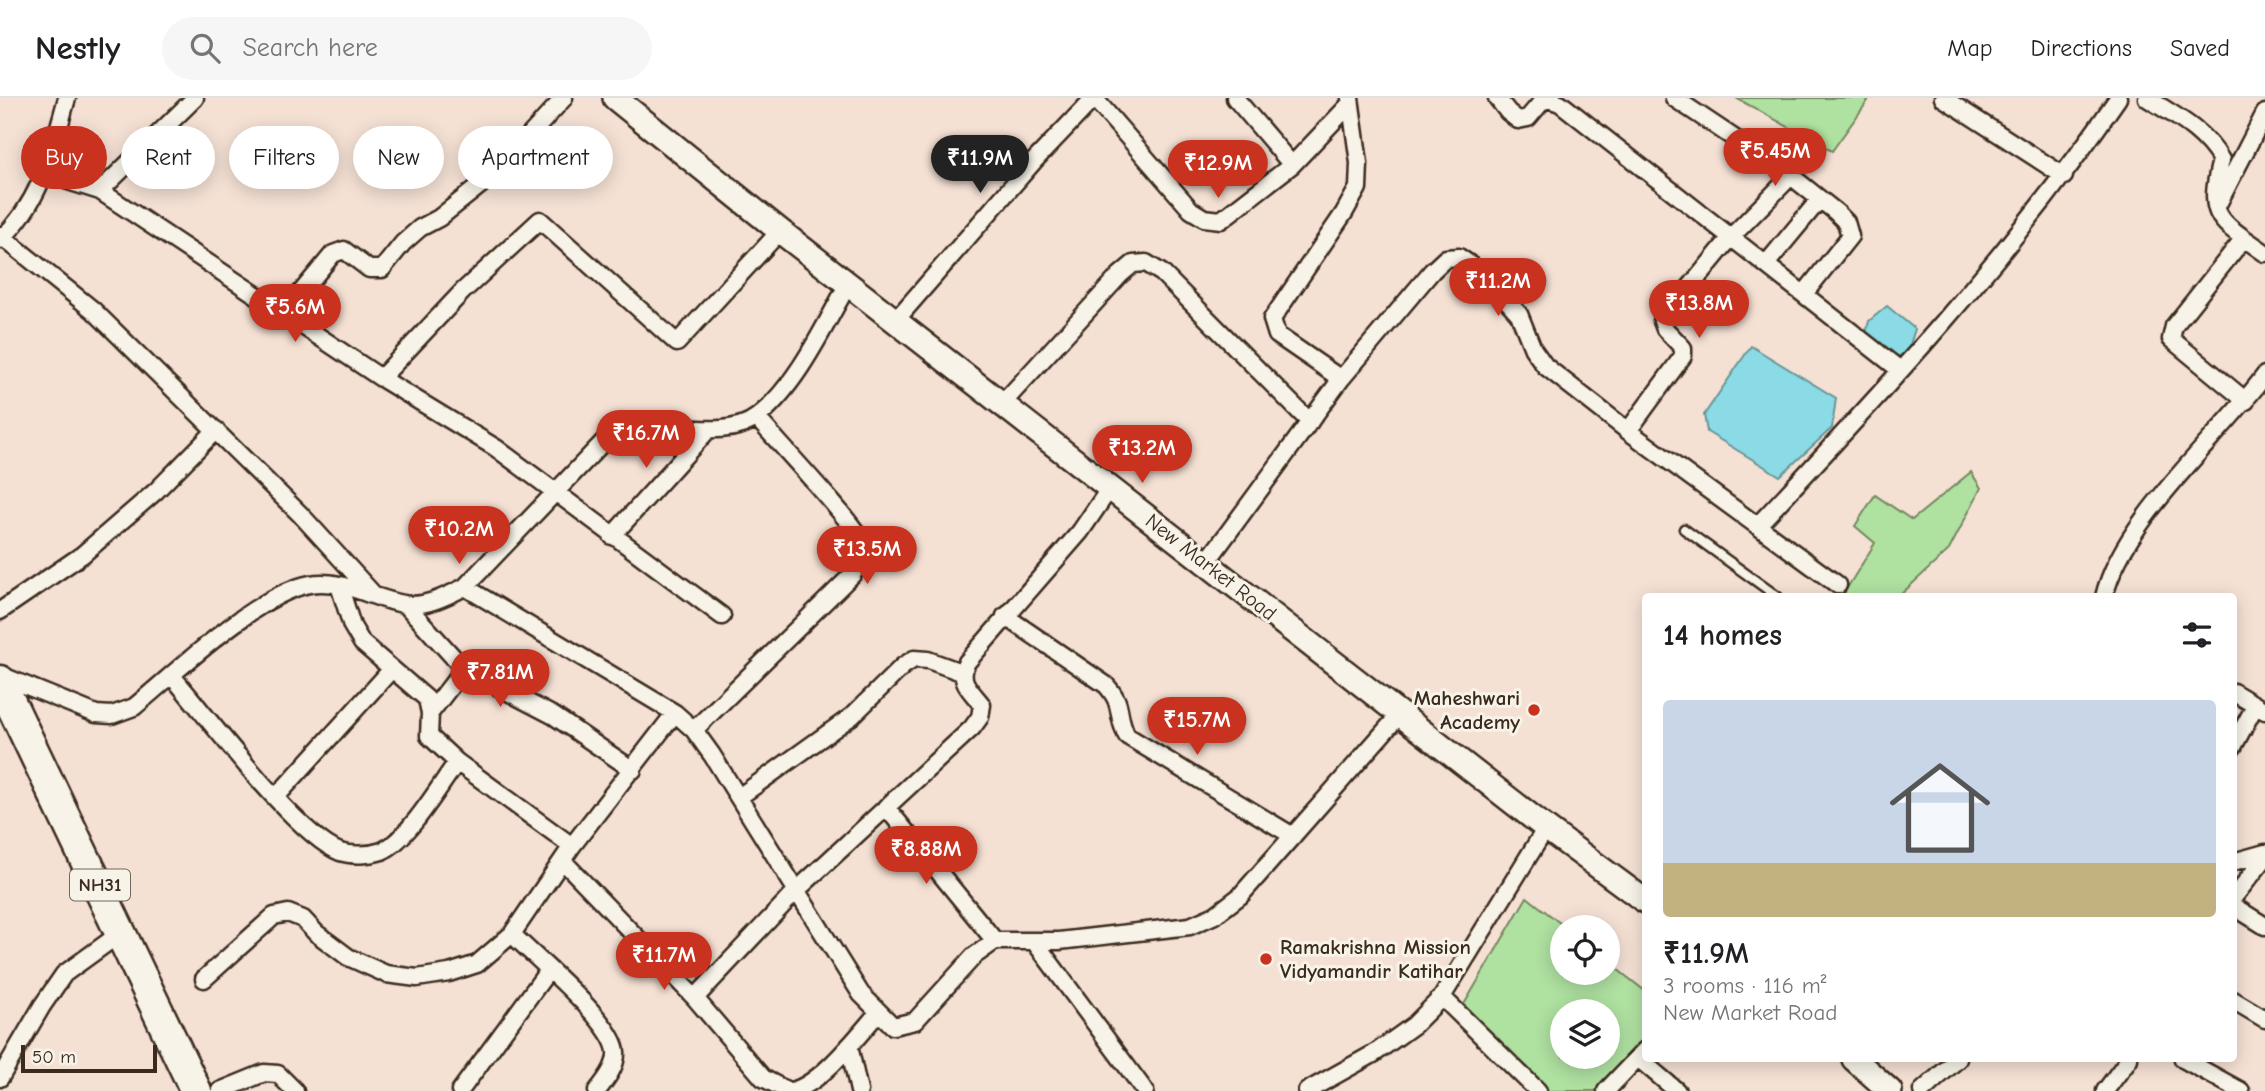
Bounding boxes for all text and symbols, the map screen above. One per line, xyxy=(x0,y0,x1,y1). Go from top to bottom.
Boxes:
search box xyxy=(162,17,652,80)
text: Nestly xyxy=(35,29,120,67)
icon: search xyxy=(186,29,224,67)
text: Search here xyxy=(242,33,378,63)
text: Map xyxy=(1947,34,1993,62)
text: Directions xyxy=(2031,34,2132,62)
text: Saved xyxy=(2170,34,2230,62)
chip: Buy xyxy=(21,126,107,189)
chip: Rent xyxy=(121,126,215,189)
chip: Filters xyxy=(229,126,339,189)
chip: New xyxy=(353,126,444,189)
chip: Apartment xyxy=(458,126,613,189)
pin: ₹5.45M xyxy=(1718,129,1832,188)
pin: ₹11.9M xyxy=(923,136,1037,195)
text: ₹5.45M xyxy=(1739,137,1811,164)
pin: ₹12.9M xyxy=(1161,140,1275,200)
text: ₹11.9M xyxy=(947,144,1013,171)
text: ₹12.9M xyxy=(1184,149,1252,176)
pin: ₹11.2M xyxy=(1441,258,1555,318)
text: ₹11.2M xyxy=(1465,267,1531,294)
pin: ₹13.8M xyxy=(1642,280,1756,340)
pin: ₹5.6M xyxy=(246,285,344,344)
text: ₹13.8M xyxy=(1665,289,1733,316)
text: ₹5.6M xyxy=(265,293,325,320)
pin: ₹16.7M xyxy=(589,410,703,470)
text: ₹16.7M xyxy=(612,419,680,446)
pin: ₹13.2M xyxy=(1085,426,1199,485)
text: ₹13.2M xyxy=(1108,434,1176,461)
pin: ₹10.2M xyxy=(402,506,516,566)
street label: New Market Road xyxy=(1141,509,1281,625)
text: ₹10.2M xyxy=(424,515,494,542)
pin: ₹13.5M xyxy=(810,526,924,586)
text: ₹13.5M xyxy=(833,535,901,562)
icon: filters xyxy=(2178,616,2216,654)
text: 14 homes xyxy=(1663,618,1782,653)
pin: ₹7.81M xyxy=(443,650,557,709)
text: ₹7.81M xyxy=(466,658,534,685)
place label: Maheshwari Academy xyxy=(1414,686,1520,734)
pin: ₹15.7M xyxy=(1140,698,1254,757)
marker: Maheshwari Academy xyxy=(1526,702,1542,718)
text: ₹15.7M xyxy=(1163,706,1231,733)
icon: home xyxy=(1877,745,2003,871)
pin: ₹8.88M xyxy=(869,826,983,886)
text: ₹8.88M xyxy=(890,835,962,862)
road number: NH31 xyxy=(70,870,130,900)
map controls xyxy=(1550,915,1620,1069)
button: locate xyxy=(1550,915,1620,985)
pin: ₹11.7M xyxy=(607,932,721,992)
place label: Ramakrishna Mission Vidyamandir Katihar xyxy=(1280,935,1471,983)
text: ₹11.9M xyxy=(1663,936,1749,971)
text: ₹11.7M xyxy=(632,941,696,968)
marker: Ramakrishna Mission Vidyamandir Katihar xyxy=(1258,951,1274,967)
text: 3 rooms · 116 m² xyxy=(1663,972,1827,999)
button: layers xyxy=(1550,999,1620,1069)
text: New Market Road xyxy=(1663,999,1837,1026)
scale bar xyxy=(21,1042,158,1074)
text: 50 m xyxy=(32,1046,76,1068)

